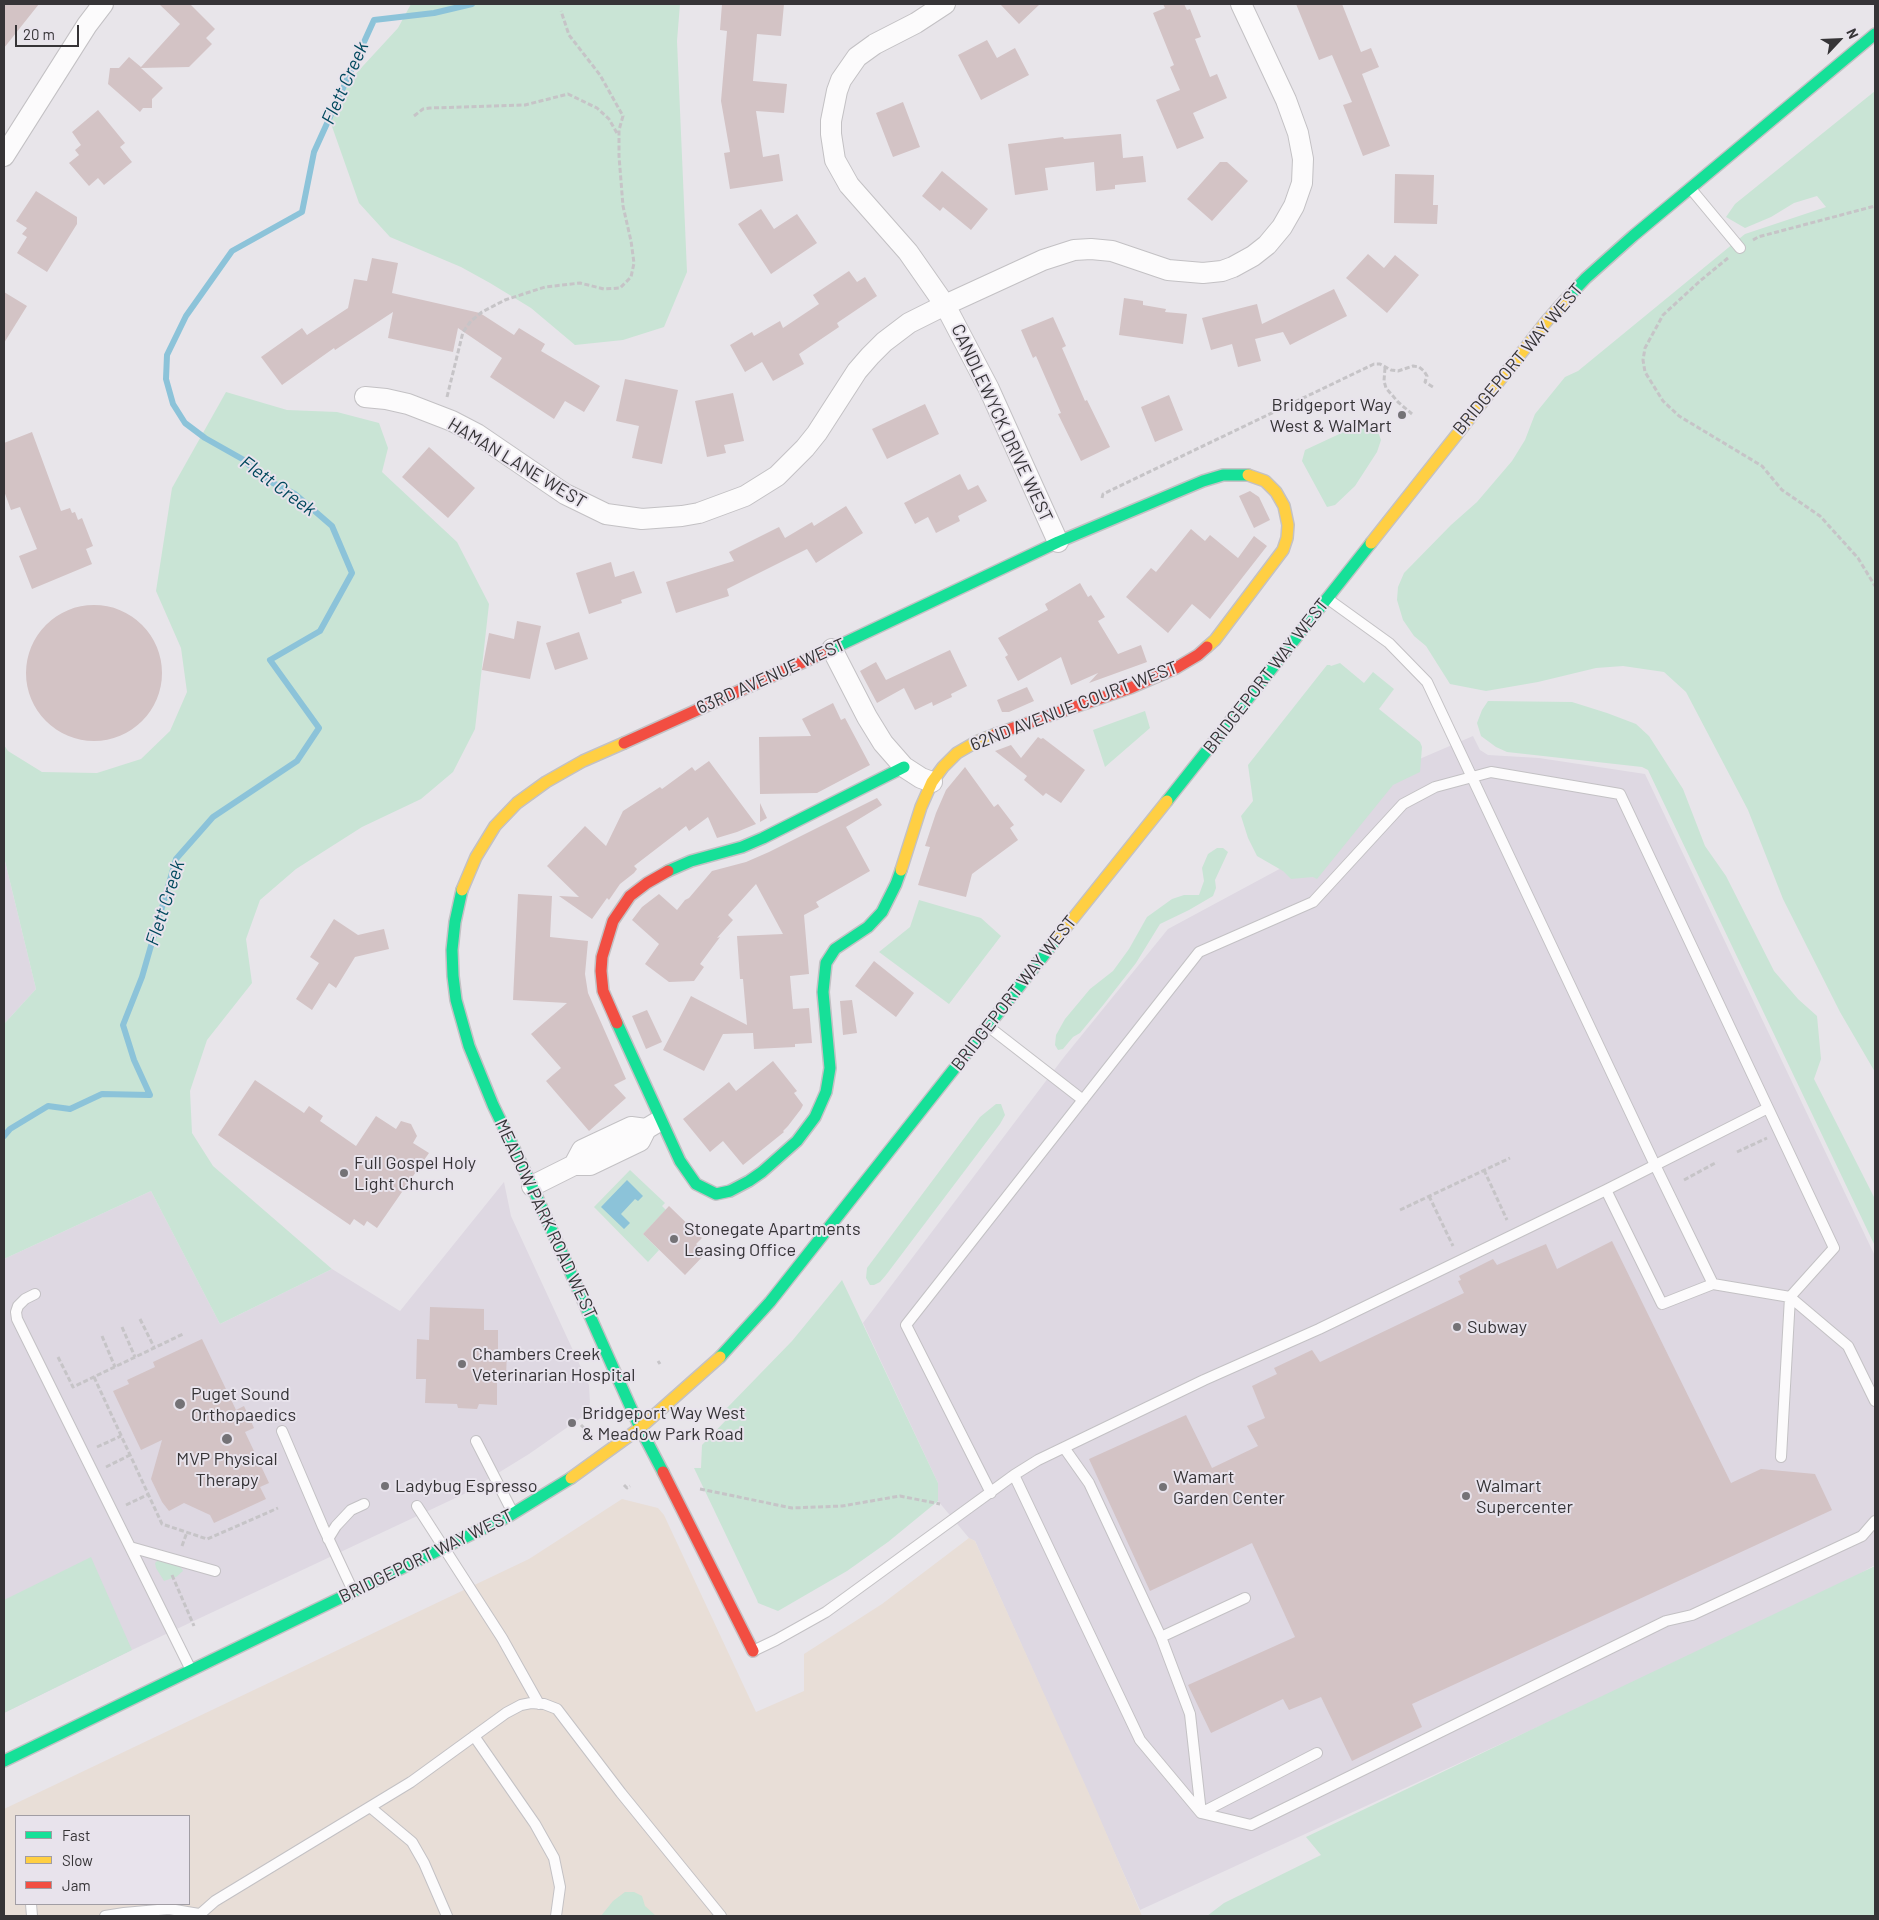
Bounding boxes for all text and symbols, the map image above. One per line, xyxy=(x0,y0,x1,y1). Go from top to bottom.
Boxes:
scale bar xyxy=(18,15,81,47)
north arrow xyxy=(1814,15,1864,65)
text: 20 m xyxy=(23,25,55,43)
text: N xyxy=(1843,26,1863,41)
water label: Flett Creek xyxy=(317,38,373,128)
street label: BRIDGEPORT WAY WEST xyxy=(1448,279,1588,439)
street label: CANDLEWYCK DRIVE WEST xyxy=(947,321,1057,525)
place label: Bridgeport Way West & WalMart xyxy=(1270,394,1392,436)
marker: Bridgeport Way West & WalMart xyxy=(1396,409,1408,421)
street label: HAMAN LANE WEST xyxy=(444,413,590,513)
water label: Flett Creek xyxy=(236,451,320,521)
street label: BRIDGEPORT WAY WEST xyxy=(1199,594,1333,758)
street label: 63RD AVENUE WEST xyxy=(693,633,849,719)
street label: 62ND AVENUE COURT WEST xyxy=(967,656,1181,756)
water label: Flett Creek xyxy=(141,858,189,948)
street label: BRIDGEPORT WAY WEST xyxy=(947,911,1081,1075)
street label: MEADOW PARK ROAD WEST xyxy=(490,1116,602,1322)
place label: Full Gospel Holy Light Church xyxy=(354,1152,476,1194)
marker: Full Gospel Holy Light Church xyxy=(338,1167,350,1179)
place label: Stonegate Apartments Leasing Office xyxy=(684,1218,861,1260)
marker: Stonegate Apartments Leasing Office xyxy=(668,1233,680,1245)
place label: Subway xyxy=(1467,1316,1527,1338)
marker: Subway xyxy=(1451,1321,1463,1333)
place label: Chambers Creek Veterinarian Hospital xyxy=(472,1343,635,1386)
marker: Chambers Creek Veterinarian Hospital xyxy=(456,1358,468,1370)
place label: Puget Sound Orthopaedics xyxy=(191,1383,296,1426)
marker: Puget Sound Orthopaedics xyxy=(173,1397,187,1411)
place label: Bridgeport Way West & Meadow Park Road xyxy=(582,1402,746,1445)
marker: Bridgeport Way West & Meadow Park Road xyxy=(566,1417,578,1429)
marker: MVP Physical Therapy xyxy=(220,1432,234,1446)
place label: MVP Physical Therapy xyxy=(176,1448,278,1490)
place label: Wamart Garden Center xyxy=(1173,1466,1285,1508)
place label: Ladybug Espresso xyxy=(395,1475,537,1497)
place label: Walmart Supercenter xyxy=(1476,1475,1573,1518)
marker: Ladybug Espresso xyxy=(379,1480,391,1492)
marker: Wamart Garden Center xyxy=(1157,1481,1169,1493)
marker: Walmart Supercenter xyxy=(1460,1490,1472,1502)
street label: BRIDGEPORT WAY WEST xyxy=(335,1504,517,1608)
legend xyxy=(15,1815,190,1905)
text: Fast xyxy=(62,1826,90,1844)
text: Slow xyxy=(62,1851,93,1869)
text: Jam xyxy=(62,1876,91,1894)

